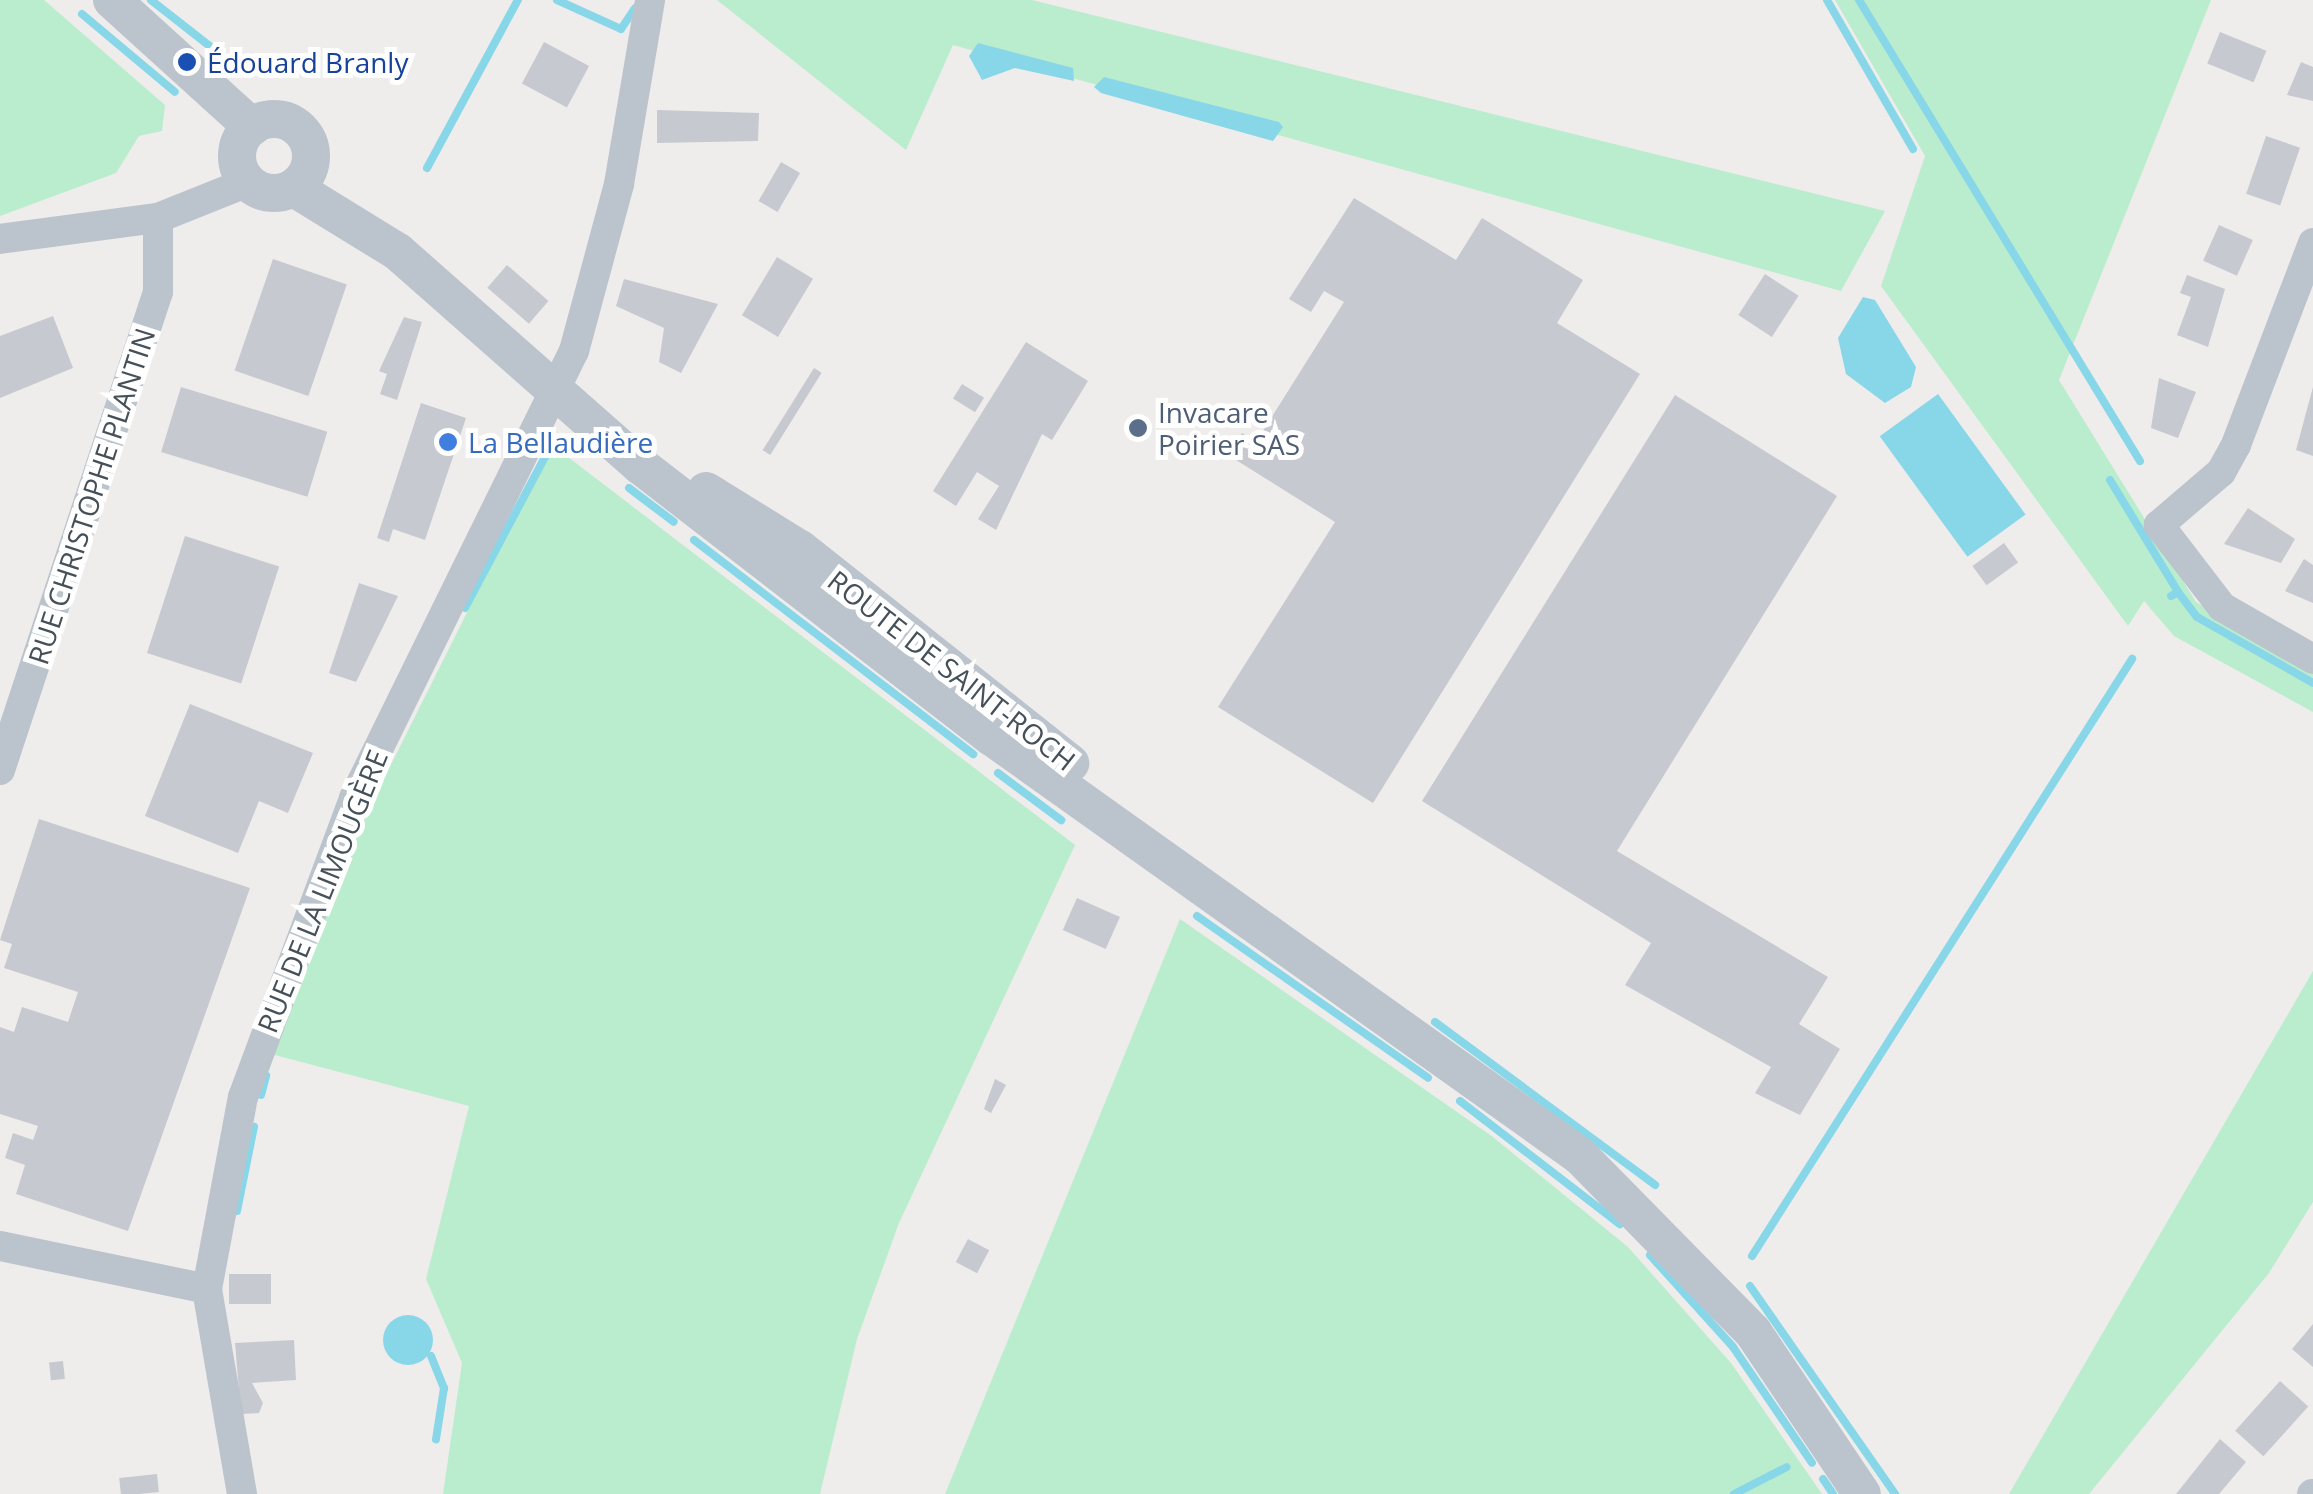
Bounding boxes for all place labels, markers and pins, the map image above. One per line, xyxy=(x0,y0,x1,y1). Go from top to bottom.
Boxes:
place label: Édouard Branly xyxy=(207,45,408,79)
marker: Édouard Branly xyxy=(176,51,198,73)
place label: Invacare Poirier SAS xyxy=(1158,395,1300,461)
marker: Invacare Poirier SAS xyxy=(1127,417,1149,439)
place label: La Bellaudière xyxy=(468,425,653,459)
marker: La Bellaudière xyxy=(437,431,459,453)

